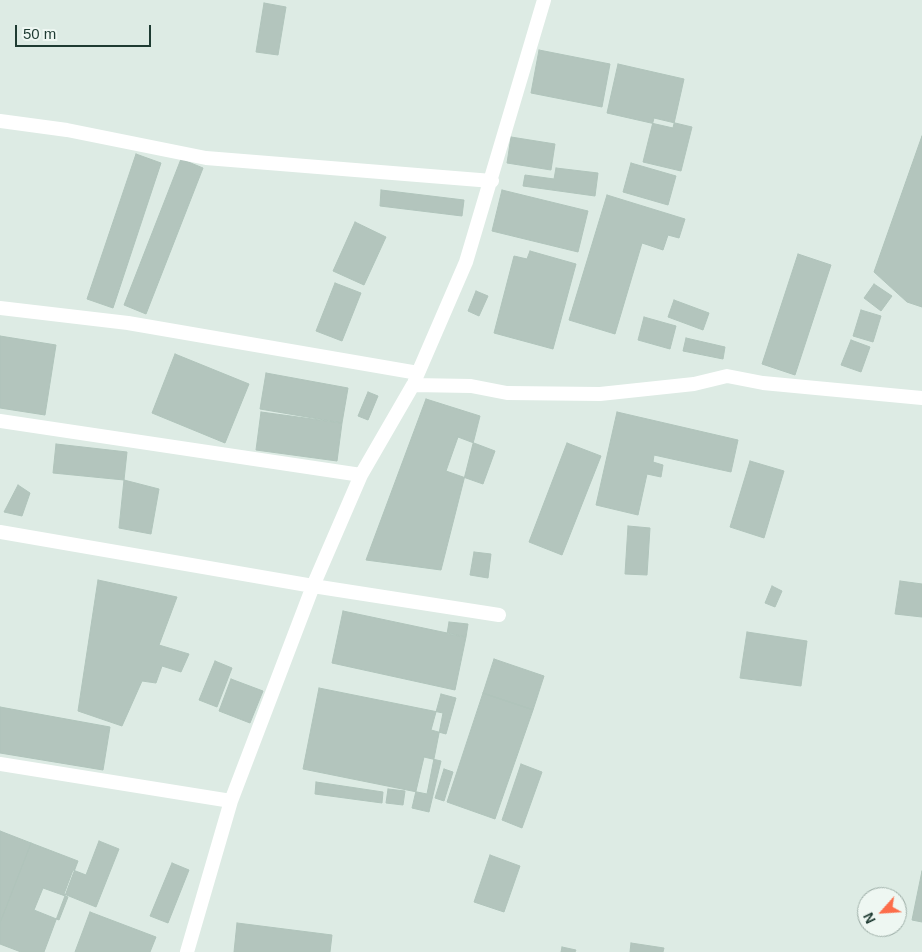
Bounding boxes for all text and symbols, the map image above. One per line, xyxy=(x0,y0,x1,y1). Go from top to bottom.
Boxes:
scale bar xyxy=(18,15,154,47)
text: 50 m xyxy=(23,25,56,42)
north arrow xyxy=(857,887,907,937)
text: N xyxy=(860,910,879,926)

